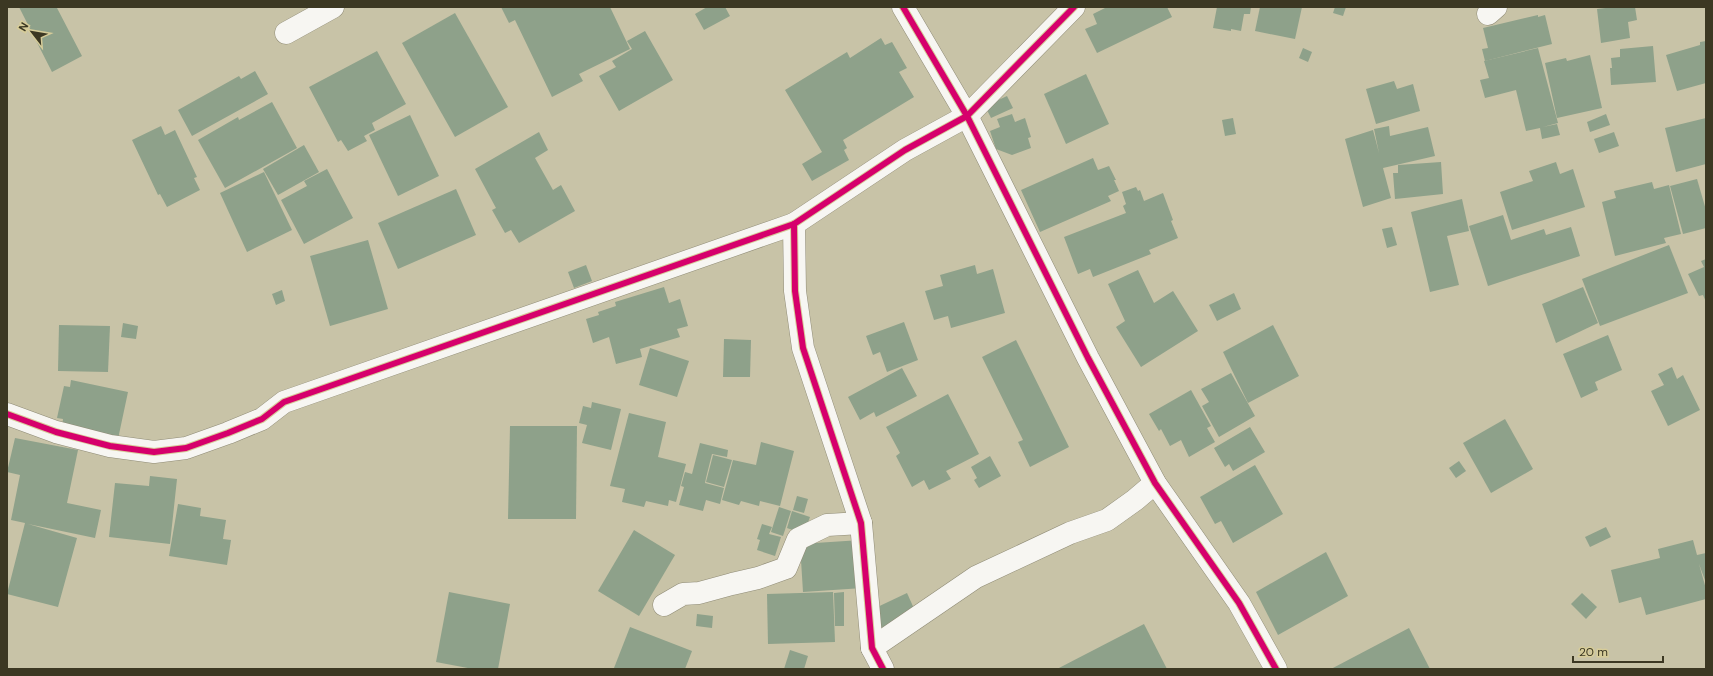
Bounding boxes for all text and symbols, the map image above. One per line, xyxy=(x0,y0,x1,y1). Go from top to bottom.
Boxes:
north arrow xyxy=(12,12,52,52)
text: N xyxy=(15,20,31,34)
scale bar xyxy=(1573,638,1663,664)
text: 20 m xyxy=(1579,644,1608,660)

